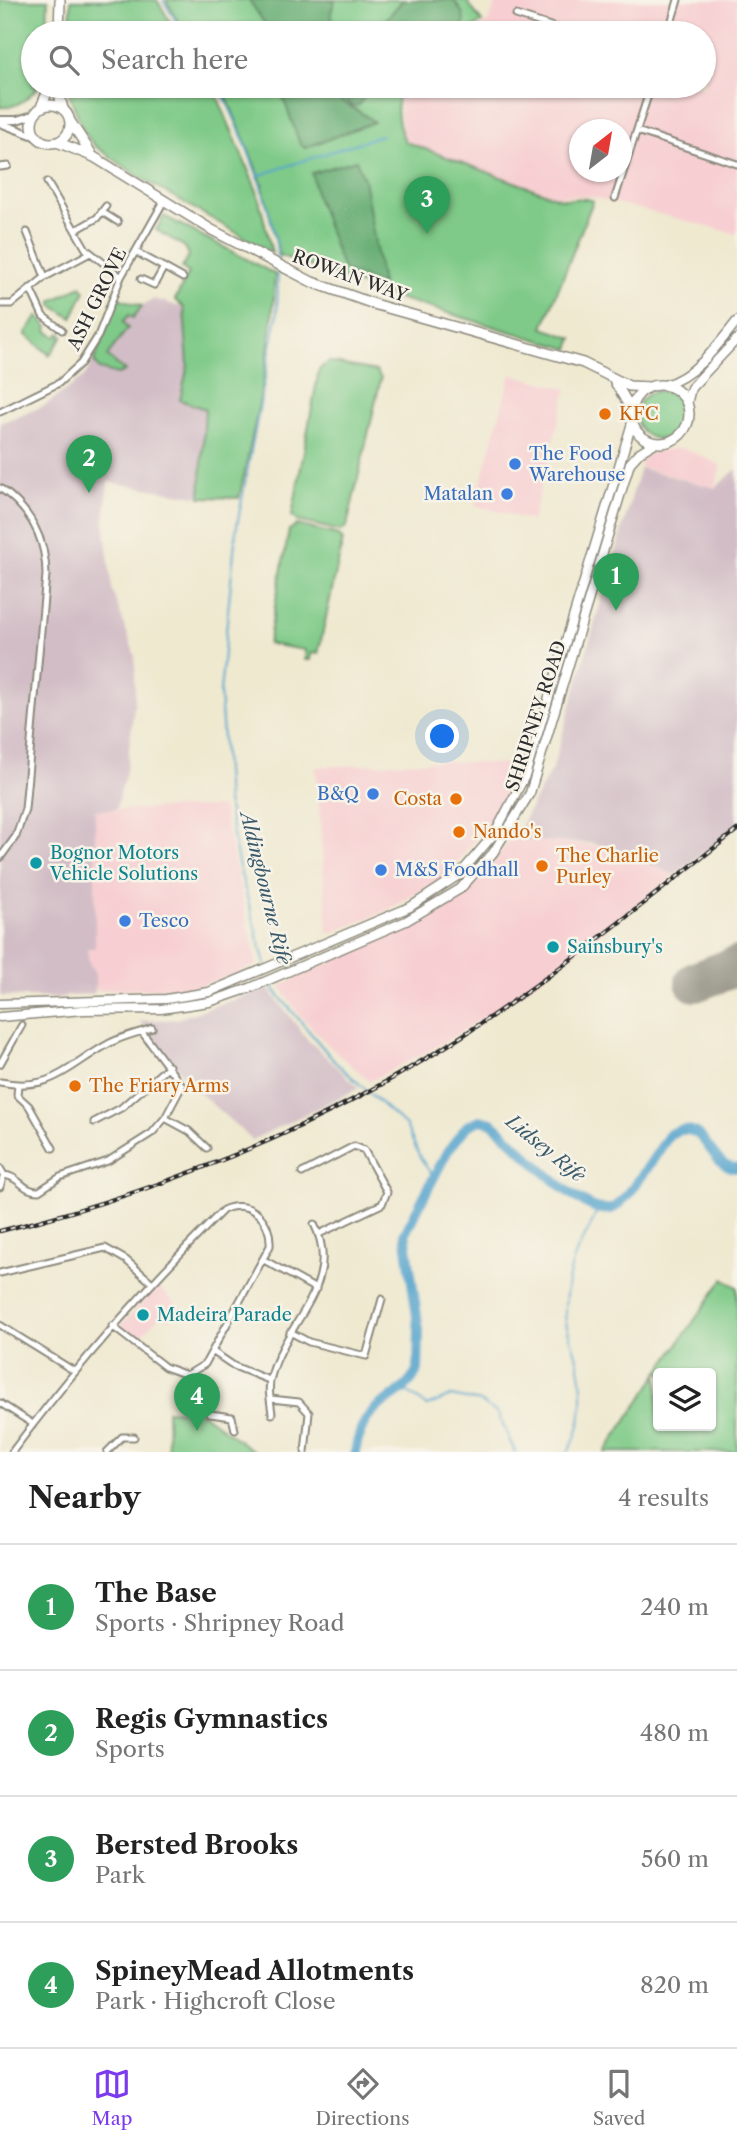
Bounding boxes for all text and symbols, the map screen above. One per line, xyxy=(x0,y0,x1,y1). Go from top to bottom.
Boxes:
search box xyxy=(21,21,716,98)
icon: search xyxy=(45,41,83,79)
text: Search here xyxy=(101,44,248,76)
north arrow xyxy=(569,119,632,182)
pin: 3 xyxy=(404,176,450,234)
street label: ASH GROVE xyxy=(62,244,131,355)
street label: ROWAN WAY xyxy=(289,245,412,307)
place label: KFC xyxy=(619,403,659,425)
marker: KFC xyxy=(597,406,613,422)
pin: 2 xyxy=(66,435,112,493)
place label: The Food Warehouse xyxy=(528,443,625,486)
marker: The Food Warehouse xyxy=(507,456,523,472)
place label: Matalan xyxy=(424,483,493,505)
marker: Matalan xyxy=(499,486,515,502)
pin: 1 xyxy=(593,553,639,611)
street label: SHRIPNEY ROAD xyxy=(501,638,571,794)
your location xyxy=(425,719,459,753)
place label: B&Q xyxy=(317,783,359,805)
marker: B&Q xyxy=(365,786,381,802)
place label: Costa xyxy=(393,788,442,810)
marker: Costa xyxy=(448,791,464,807)
water label: Aldingbourne Rife xyxy=(235,806,296,968)
place label: Nando's xyxy=(473,821,541,843)
marker: Nando's xyxy=(451,824,467,840)
place label: Bognor Motors Vehicle Solutions xyxy=(49,842,198,885)
place label: The Charlie Purley xyxy=(556,845,659,888)
marker: Bognor Motors Vehicle Solutions xyxy=(28,855,44,871)
marker: The Charlie Purley xyxy=(534,858,550,874)
place label: M&S Foodhall xyxy=(395,859,519,881)
marker: M&S Foodhall xyxy=(373,862,389,878)
place label: Tesco xyxy=(139,910,189,932)
marker: Tesco xyxy=(117,913,133,929)
place label: Sainsbury's xyxy=(567,936,663,958)
marker: Sainsbury's xyxy=(545,939,561,955)
place label: The Friary Arms xyxy=(89,1075,229,1097)
marker: The Friary Arms xyxy=(67,1078,83,1094)
water label: Lidsey Rife xyxy=(500,1108,590,1188)
place label: Madeira Parade xyxy=(157,1304,292,1326)
marker: Madeira Parade xyxy=(135,1307,151,1323)
map controls xyxy=(653,1368,716,1431)
button: layers xyxy=(653,1368,716,1431)
pin: 4 xyxy=(174,1373,220,1431)
text: Nearby xyxy=(28,1479,141,1516)
text: 4 results xyxy=(618,1484,709,1512)
text: The Base xyxy=(95,1577,217,1609)
text: 1 xyxy=(46,1593,56,1621)
text: 240 m xyxy=(640,1593,709,1621)
text: Sports · Shripney Road xyxy=(95,1609,344,1637)
text: Regis Gymnastics xyxy=(95,1703,328,1735)
text: 2 xyxy=(44,1719,58,1747)
text: 480 m xyxy=(640,1719,709,1747)
text: Sports xyxy=(95,1735,165,1763)
text: Bersted Brooks xyxy=(95,1829,298,1861)
text: 3 xyxy=(45,1845,58,1873)
text: 560 m xyxy=(641,1845,709,1873)
text: Park xyxy=(95,1861,145,1889)
text: SpineyMead Allotments xyxy=(95,1955,414,1987)
text: 4 xyxy=(44,1971,58,1999)
text: 820 m xyxy=(640,1971,709,1999)
text: Park · Highcroft Close xyxy=(95,1987,336,2015)
tab: Map xyxy=(92,2065,132,2130)
tab: Directions xyxy=(316,2065,409,2130)
tab: Saved xyxy=(593,2065,645,2130)

